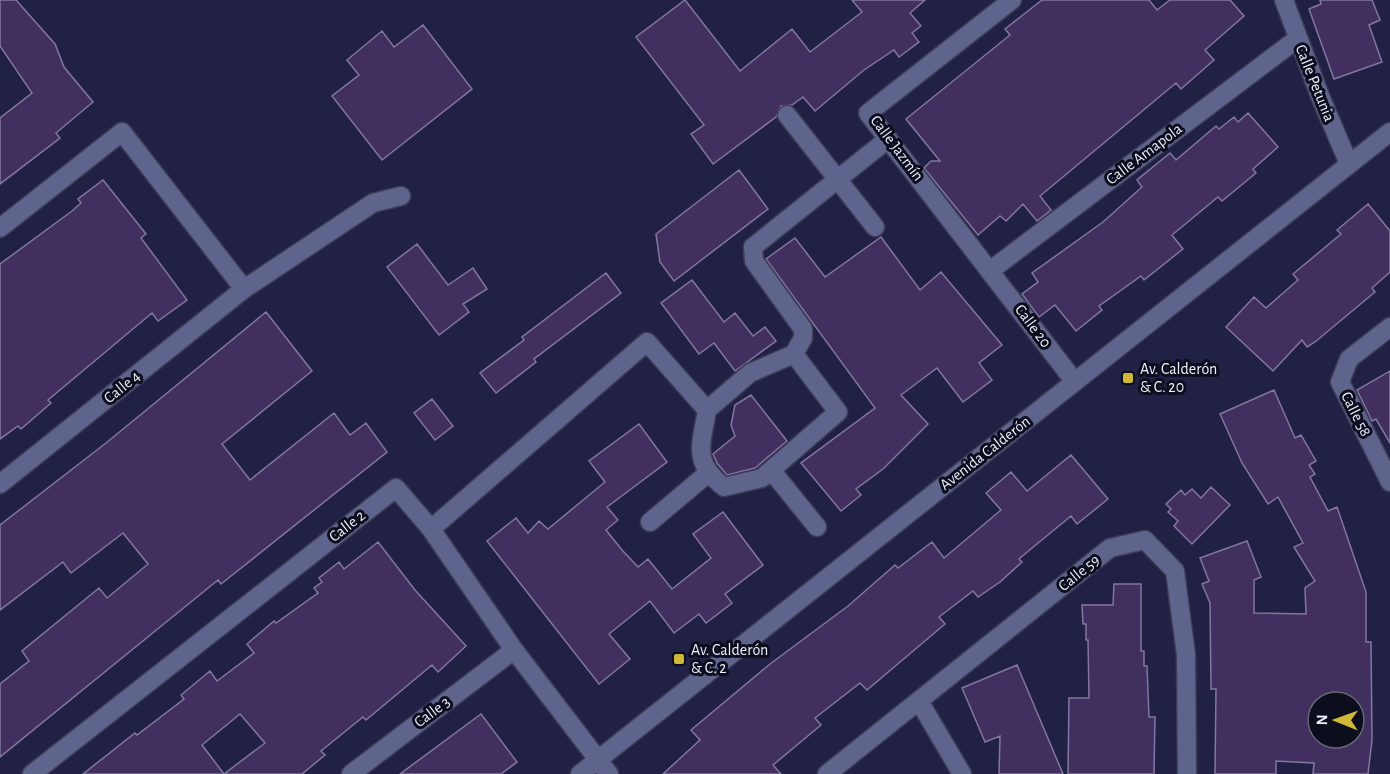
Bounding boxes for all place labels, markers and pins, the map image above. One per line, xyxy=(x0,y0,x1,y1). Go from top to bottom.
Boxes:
place label: Av. Calderón & C. 20 xyxy=(1140,361,1217,395)
marker: Av. Calderón & C. 20 xyxy=(1121,371,1135,385)
place label: Av. Calderón & C. 2 xyxy=(691,642,768,676)
marker: Av. Calderón & C. 2 xyxy=(672,652,686,666)

